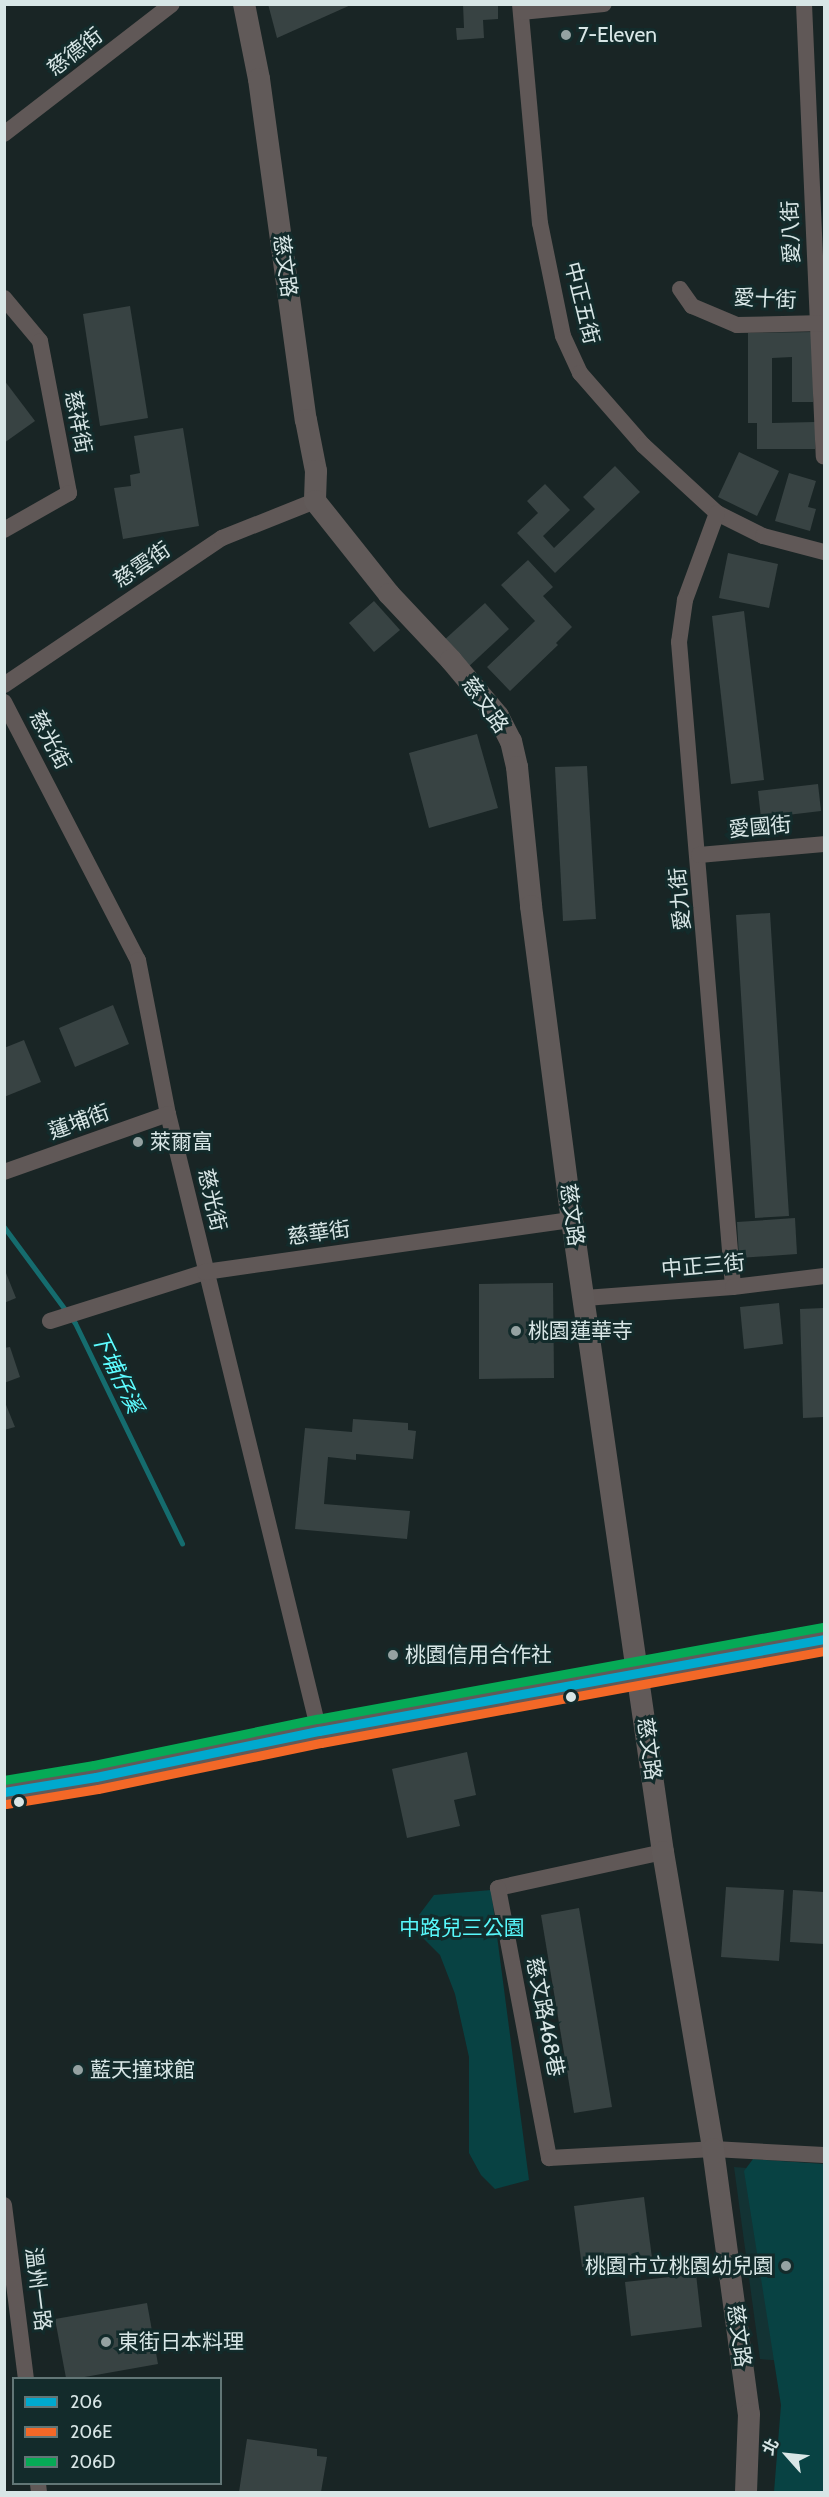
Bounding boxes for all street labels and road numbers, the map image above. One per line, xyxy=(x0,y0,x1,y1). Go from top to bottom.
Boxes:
street label: 慈德街 xyxy=(42,23,108,81)
street label: 愛八街 xyxy=(777,200,805,264)
street label: 慈文路 xyxy=(268,233,302,299)
street label: 中正五街 xyxy=(560,259,604,347)
street label: 愛十街 xyxy=(733,285,797,313)
street label: 慈祥街 xyxy=(60,389,96,455)
street label: 慈雲街 xyxy=(109,537,175,593)
street label: 慈文路 xyxy=(456,672,514,738)
street label: 慈光街 xyxy=(24,706,76,774)
street label: 愛國街 xyxy=(728,812,792,842)
street label: 愛九街 xyxy=(665,867,695,931)
street label: 蓮埔街 xyxy=(45,1099,113,1145)
street label: 慈光街 xyxy=(193,1166,231,1234)
street label: 慈文路 xyxy=(555,1182,589,1248)
street label: 慈華街 xyxy=(286,1216,352,1250)
street label: 中正三街 xyxy=(660,1250,746,1282)
street label: 慈文路 xyxy=(632,1716,666,1782)
street label: 慈文路468巷 xyxy=(521,1955,569,2079)
street label: 溫州一路 xyxy=(20,2246,56,2332)
street label: 慈文路 xyxy=(722,2303,756,2369)

